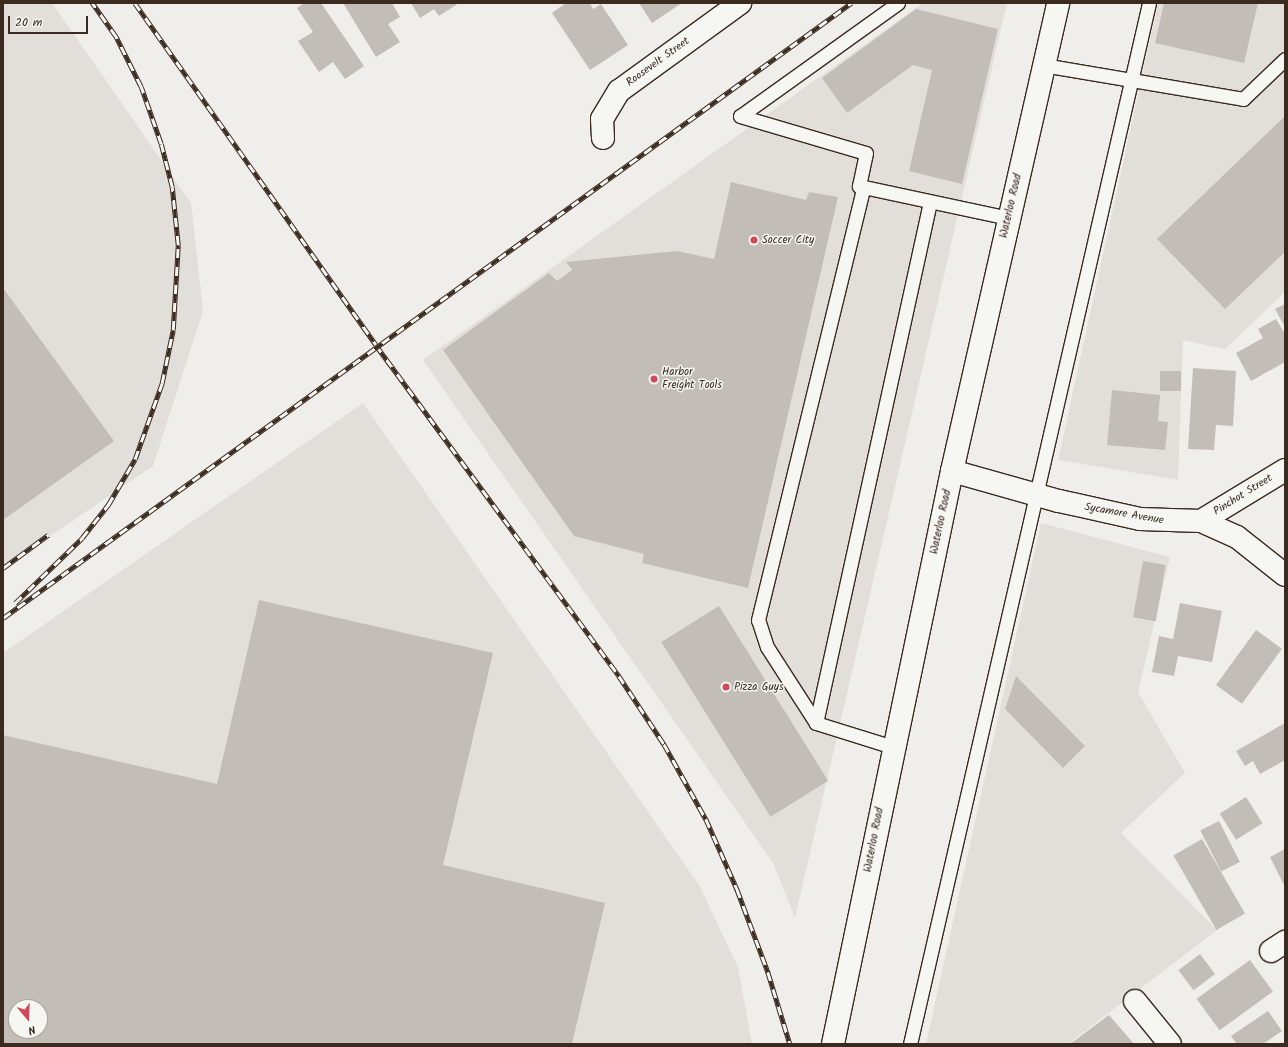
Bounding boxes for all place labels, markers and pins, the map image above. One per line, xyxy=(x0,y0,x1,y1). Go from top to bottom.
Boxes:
place label: Soccer City xyxy=(762,233,814,247)
marker: Soccer City xyxy=(749,235,759,245)
place label: Harbor Freight Tools xyxy=(662,366,722,392)
marker: Harbor Freight Tools xyxy=(649,374,659,384)
place label: Pizza Guys xyxy=(734,680,784,694)
marker: Pizza Guys xyxy=(721,682,731,692)

